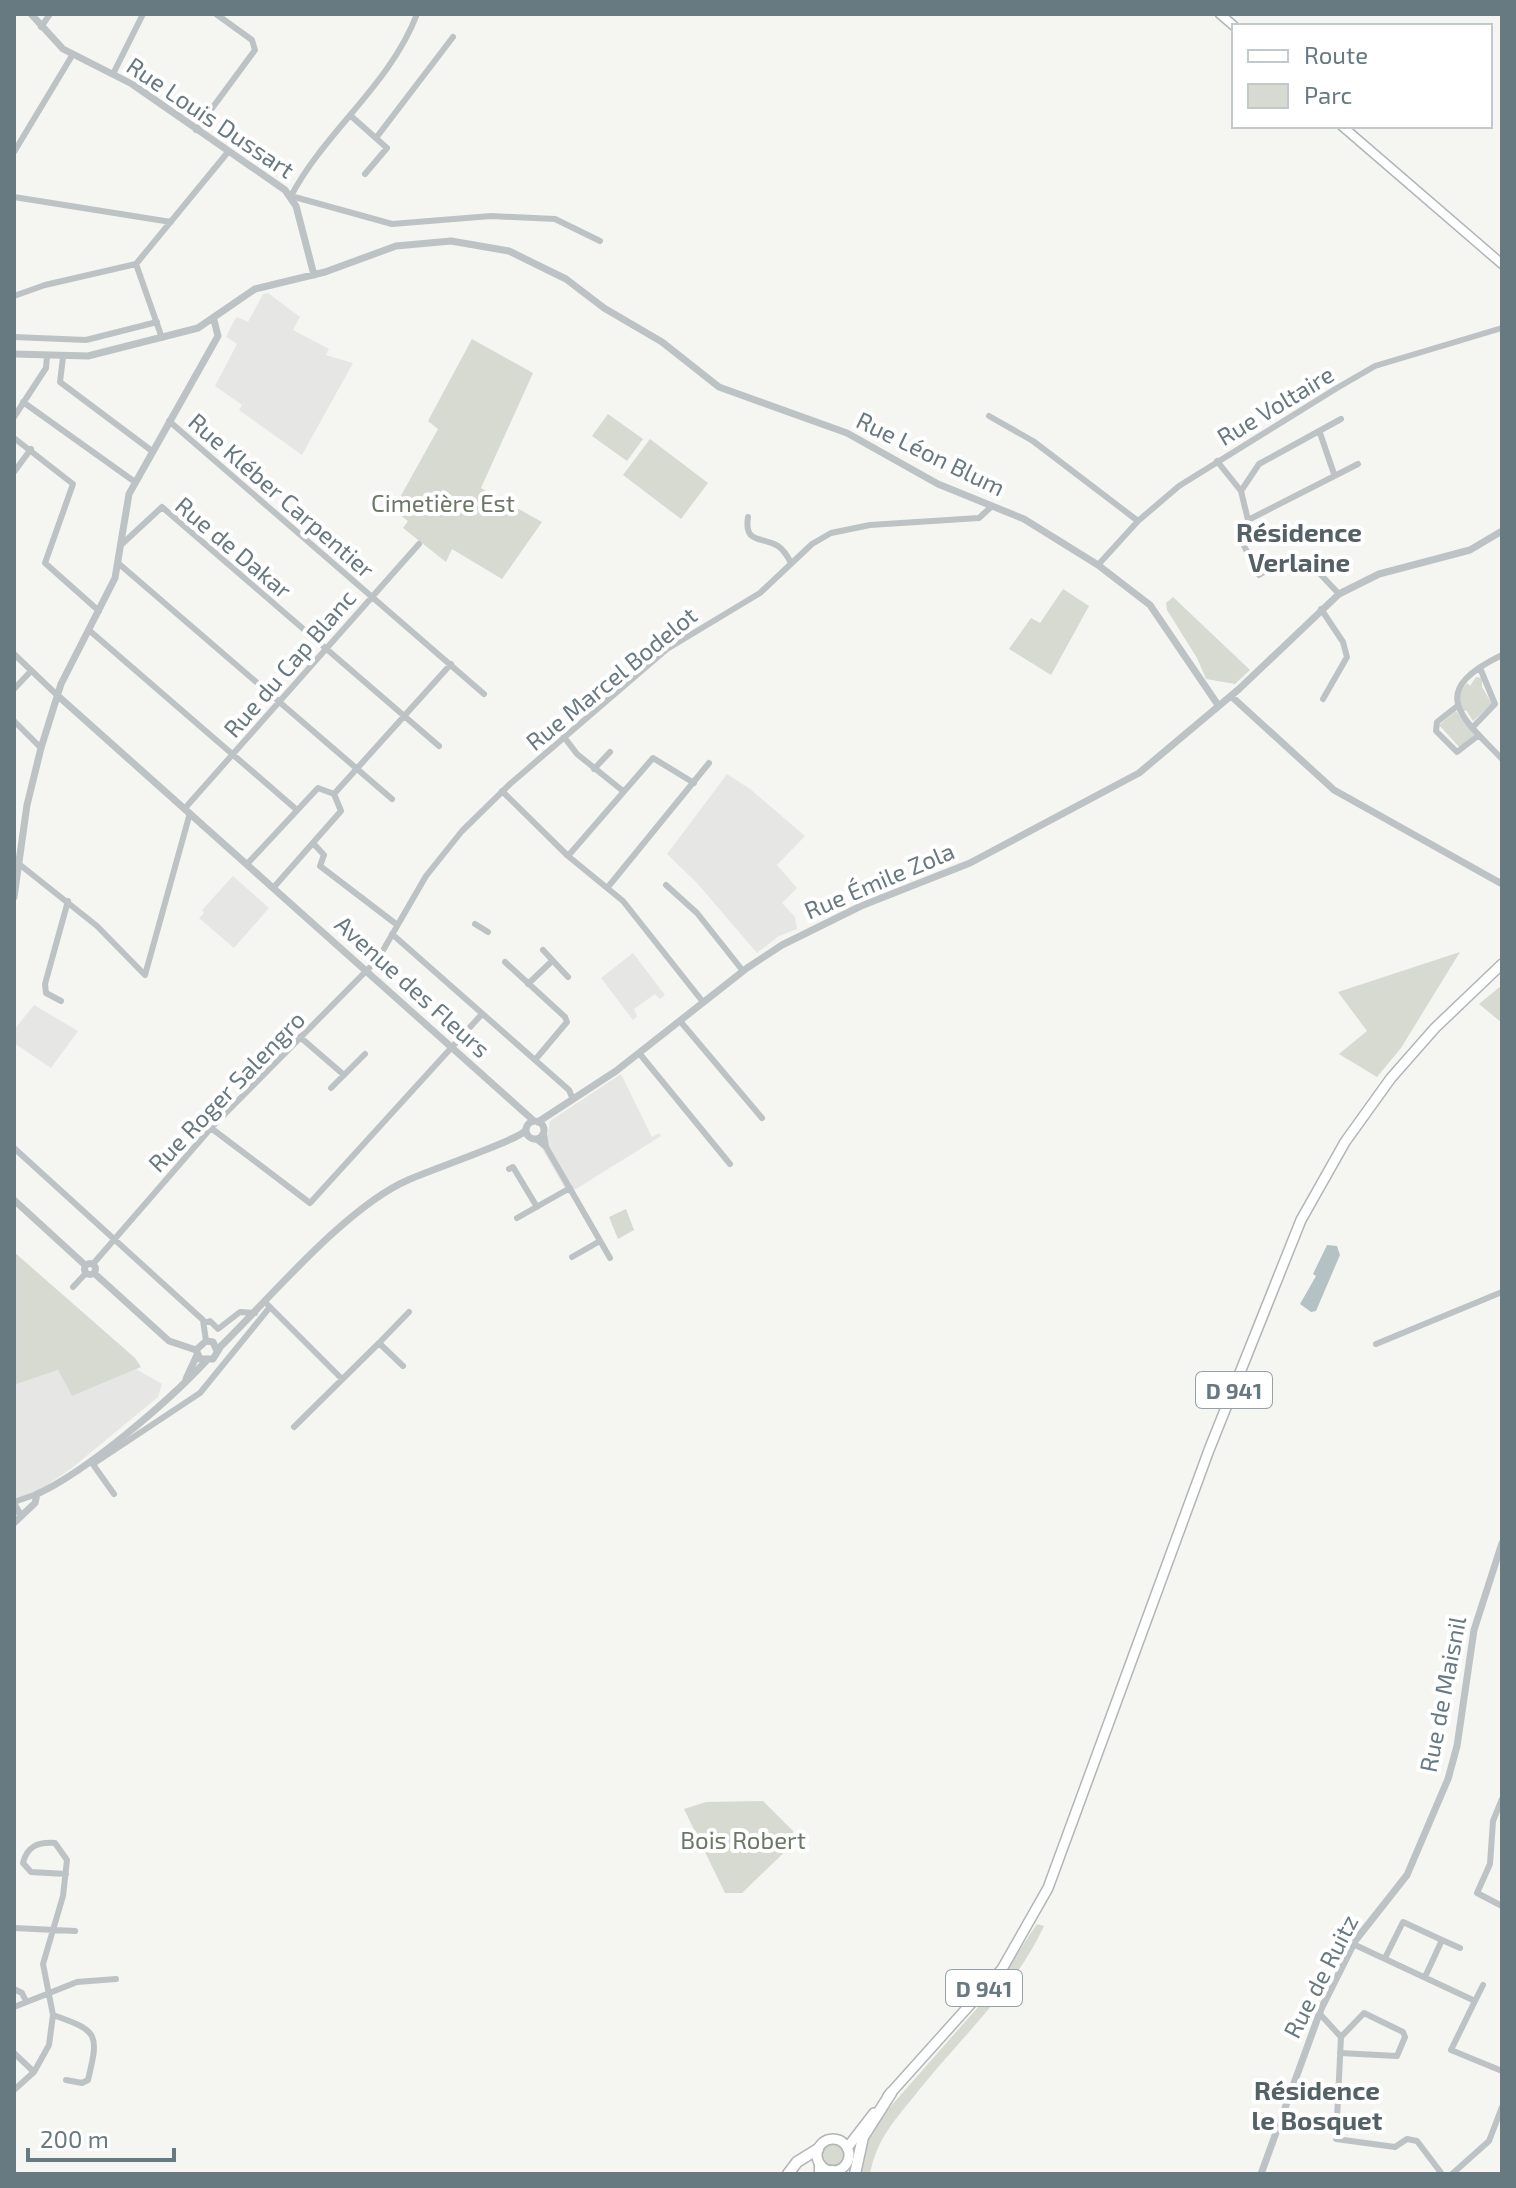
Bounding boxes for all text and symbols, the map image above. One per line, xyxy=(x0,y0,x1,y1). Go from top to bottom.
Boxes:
legend xyxy=(1232,24,1492,128)
text: Route xyxy=(1304,40,1368,69)
street label: Rue Louis Dussart xyxy=(122,50,300,184)
text: Parc xyxy=(1304,80,1352,109)
street label: Rue Voltaire xyxy=(1211,359,1339,451)
street label: Rue Léon Blum xyxy=(852,405,1010,501)
street label: Rue Kléber Carpentier xyxy=(183,406,381,584)
park label: Cimetière Est xyxy=(371,488,515,517)
street label: Rue de Dakar xyxy=(170,490,298,604)
district label: Résidence Verlaine xyxy=(1236,516,1362,577)
street label: Rue du Cap Blanc xyxy=(217,583,361,743)
street label: Rue Marcel Bodelot xyxy=(520,600,702,756)
street label: Rue Émile Zola xyxy=(800,835,958,925)
street label: Avenue des Fleurs xyxy=(330,909,496,1063)
street label: Rue Roger Salengro xyxy=(142,1004,310,1178)
road number: D 941 xyxy=(1196,1372,1272,1408)
street label: Rue de Maisnil xyxy=(1413,1614,1471,1774)
park label: Bois Robert xyxy=(680,1825,806,1854)
street label: Rue de Ruitz xyxy=(1277,1909,1363,2043)
road number: D 941 xyxy=(946,1970,1022,2006)
district label: Résidence le Bosquet xyxy=(1252,2074,1383,2135)
scale bar xyxy=(28,2112,174,2162)
text: 200 m xyxy=(40,2124,109,2153)

